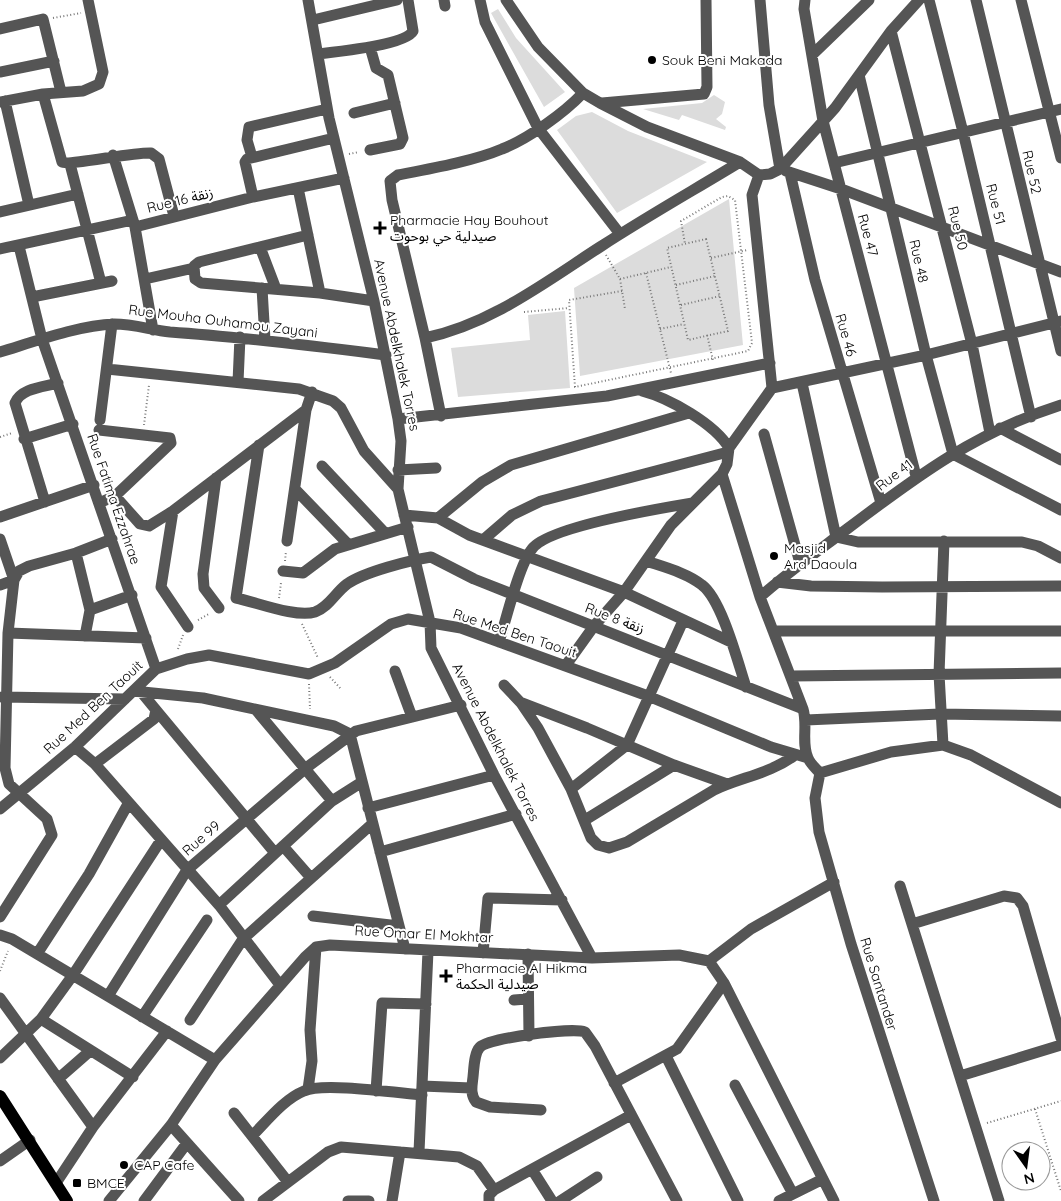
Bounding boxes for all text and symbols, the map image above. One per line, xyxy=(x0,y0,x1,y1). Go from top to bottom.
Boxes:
place label: Souk Beni Makada xyxy=(662,51,782,69)
marker: Souk Beni Makada xyxy=(646,54,658,66)
street label: Rue 52 xyxy=(1018,148,1046,196)
street label: Rue 51 xyxy=(982,182,1010,226)
street label: Rue 16 زنقة xyxy=(145,183,215,217)
street label: Rue 50 xyxy=(944,204,972,252)
place label: Pharmacie Hay Bouhout صيدلية حي بوحوت xyxy=(390,211,549,247)
street label: Rue 47 xyxy=(854,212,882,258)
marker: Pharmacie Hay Bouhout صيدلية حي بوحوت xyxy=(374,222,386,234)
street label: Rue 48 xyxy=(905,238,933,284)
street label: Avenue Abdelkhalek Torres xyxy=(370,257,424,433)
street label: Rue Mouha Ouhamou Zayani xyxy=(127,300,319,342)
street label: Rue 46 xyxy=(831,311,861,359)
street label: Rue Fatima Ezzahrae xyxy=(83,431,145,567)
street label: Rue 41 xyxy=(872,455,916,495)
place label: Masjid Ard Daoula xyxy=(784,539,857,573)
marker: Masjid Ard Daoula xyxy=(768,550,780,562)
street label: Rue 8 زنقة xyxy=(583,598,647,638)
street label: Rue Med Ben Taouit xyxy=(451,604,580,662)
street label: Rue Med Ben Taouit xyxy=(40,656,147,758)
street label: Avenue Abdelkhalek Torres xyxy=(448,660,544,824)
street label: Rue 99 xyxy=(178,816,224,859)
street label: Rue Omar El Mokhtar xyxy=(354,921,495,947)
street label: Rue Santander xyxy=(856,935,902,1033)
place label: Pharmacie Al Hikma صيدلية الحكمة xyxy=(456,959,587,993)
marker: Pharmacie Al Hikma صيدلية الحكمة xyxy=(440,970,452,982)
north arrow xyxy=(1001,1141,1051,1191)
place label: CAP Cafe xyxy=(134,1156,195,1174)
marker: CAP Cafe xyxy=(118,1159,130,1171)
text: N xyxy=(1022,1169,1036,1189)
place label: BMCE xyxy=(87,1174,125,1192)
marker: BMCE xyxy=(71,1177,83,1189)

